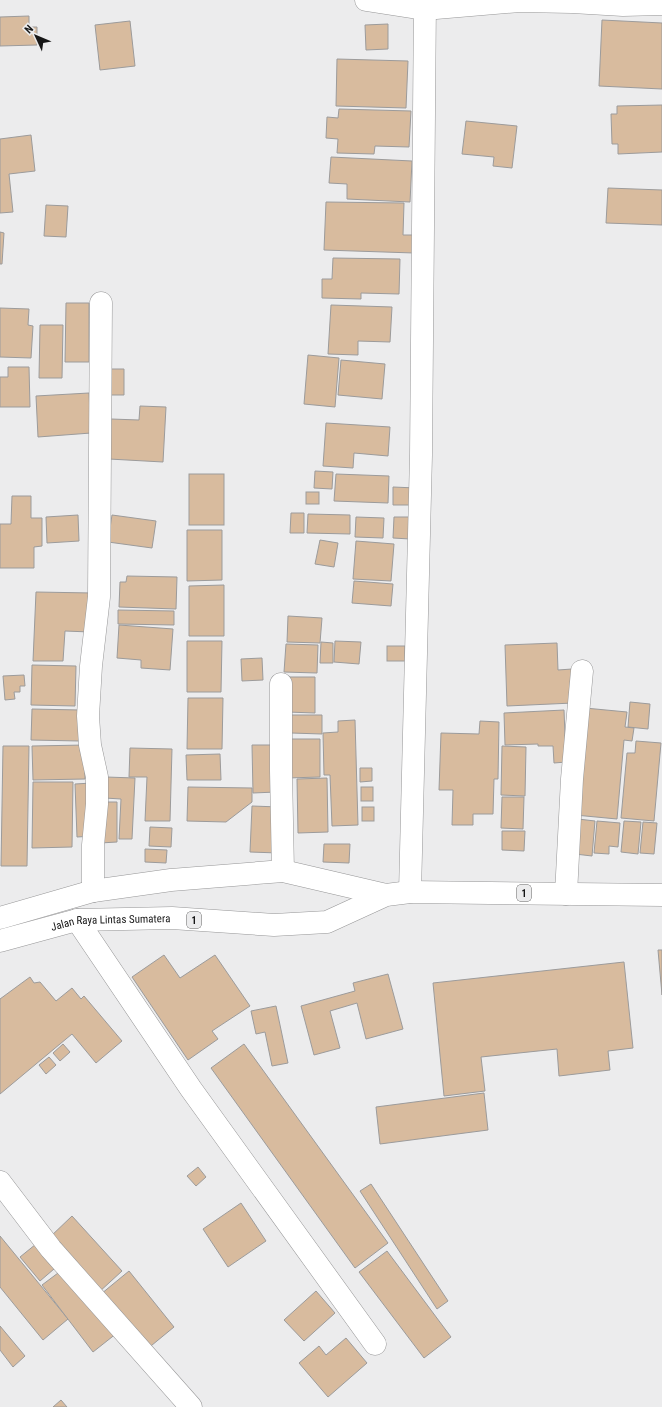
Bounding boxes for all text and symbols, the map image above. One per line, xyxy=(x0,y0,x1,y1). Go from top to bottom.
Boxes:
north arrow xyxy=(16,16,56,56)
text: N xyxy=(22,22,36,36)
road number: 1 xyxy=(517,885,531,901)
street label: Jalan Raya Lintas Sumatera xyxy=(49,912,170,934)
road number: 1 xyxy=(187,912,201,928)

